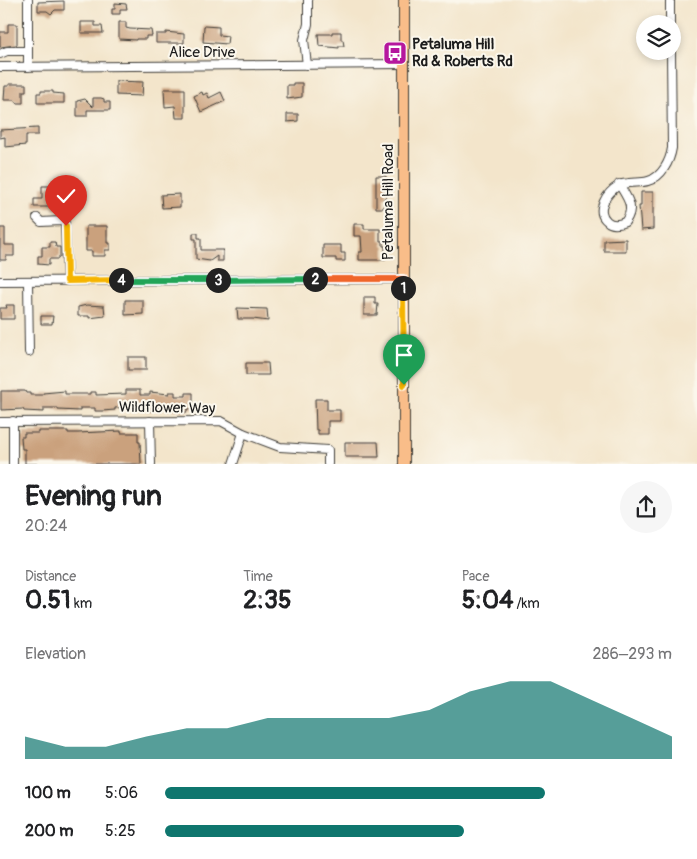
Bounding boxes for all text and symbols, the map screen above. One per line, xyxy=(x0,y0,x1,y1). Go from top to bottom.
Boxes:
map controls xyxy=(636,15,681,60)
button: layers xyxy=(636,15,681,60)
place label: Petaluma Hill Rd & Roberts Rd xyxy=(412,35,513,71)
bus stop icon: Petaluma Hill Rd & Roberts Rd xyxy=(382,40,408,66)
street label: Alice Drive xyxy=(169,43,236,62)
street label: Petaluma Hill Road xyxy=(379,144,398,260)
pin xyxy=(45,175,87,226)
icon: check xyxy=(52,182,80,210)
pin: 2 xyxy=(302,266,328,292)
pin: 4 xyxy=(108,268,134,292)
pin: 3 xyxy=(206,268,230,292)
text: 2 xyxy=(312,271,319,288)
text: 4 xyxy=(117,272,126,289)
text: 3 xyxy=(215,272,222,289)
pin: 1 xyxy=(390,276,416,300)
text: 1 xyxy=(401,280,406,297)
pin xyxy=(383,334,425,385)
icon: arrive xyxy=(390,341,418,369)
street label: Wildflower Way xyxy=(119,398,216,418)
text: Evening run xyxy=(25,479,162,514)
button: share xyxy=(620,481,672,533)
text: 20:24 xyxy=(25,516,67,536)
text: Distance xyxy=(25,568,76,585)
text: Time xyxy=(243,568,273,585)
text: Pace xyxy=(462,568,489,585)
text: 0.51 xyxy=(25,585,71,616)
text: 2:35 xyxy=(243,585,291,616)
text: 5:04 xyxy=(462,585,513,616)
text: km xyxy=(71,595,92,612)
text: /km xyxy=(513,595,540,612)
text: Elevation xyxy=(25,644,86,664)
text: 286–293 m xyxy=(592,644,672,664)
text: 100 m xyxy=(25,783,71,803)
text: 5:06 xyxy=(105,783,138,803)
text: 200 m xyxy=(25,821,73,841)
text: 5:25 xyxy=(105,821,136,841)

